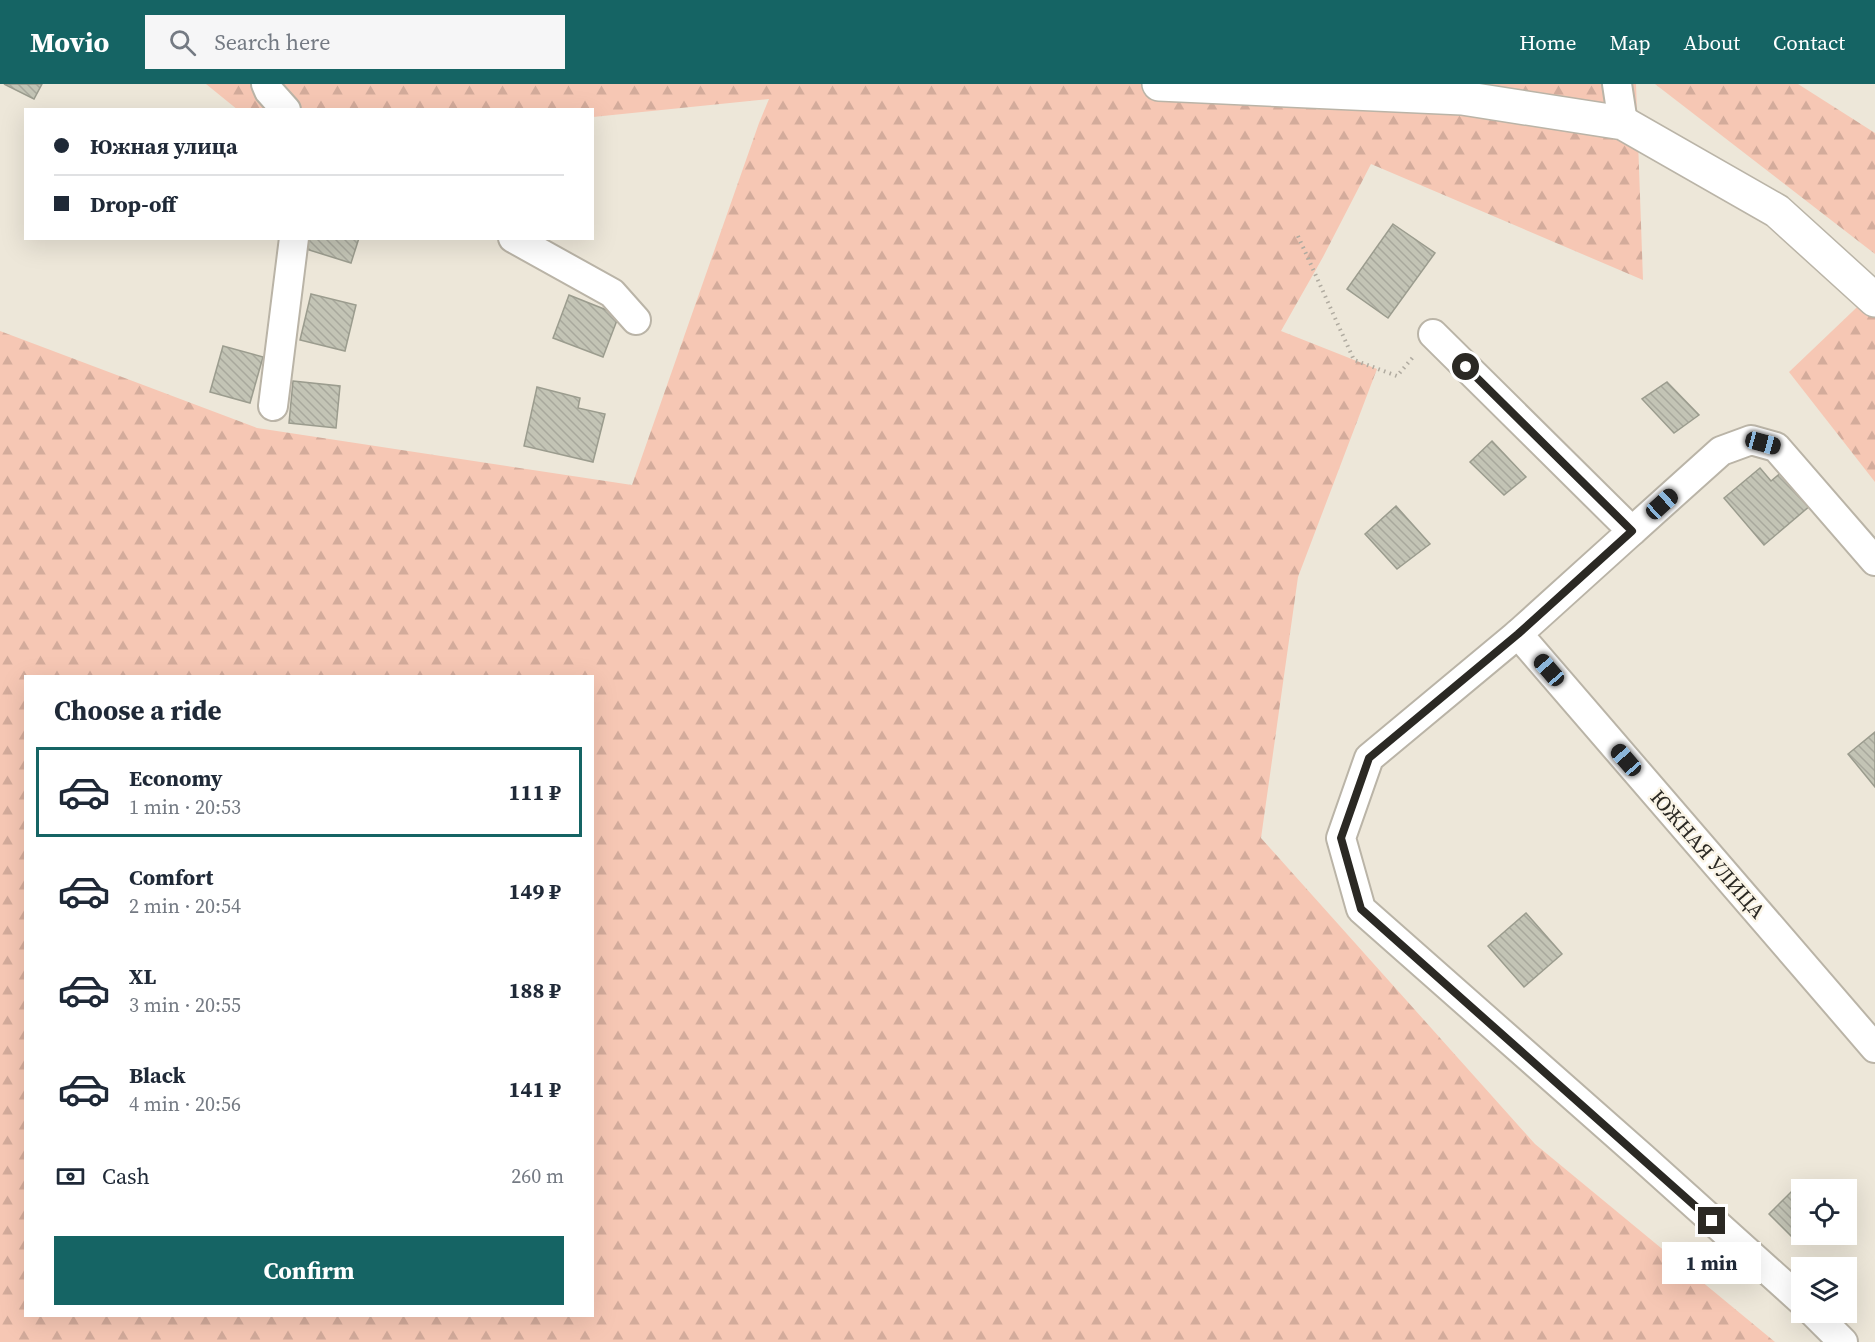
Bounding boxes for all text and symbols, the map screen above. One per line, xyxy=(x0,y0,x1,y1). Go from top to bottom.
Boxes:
search box xyxy=(145,15,565,69)
text: Movio xyxy=(30,23,109,61)
icon: search xyxy=(166,26,199,59)
text: Search here xyxy=(214,27,330,57)
text: Home xyxy=(1519,28,1577,57)
text: Map xyxy=(1610,28,1651,57)
text: About xyxy=(1684,28,1740,57)
text: Contact xyxy=(1773,28,1845,57)
text: Южная улица xyxy=(90,131,238,161)
text: Drop-off xyxy=(90,189,176,219)
route start xyxy=(1452,353,1479,380)
car xyxy=(1743,430,1783,456)
car xyxy=(1643,485,1681,523)
car xyxy=(1530,651,1568,689)
text: Choose a ride xyxy=(54,692,222,729)
car xyxy=(1607,741,1645,779)
text: Economy xyxy=(129,763,223,793)
icon: car xyxy=(57,765,111,819)
text: 111 ₽ xyxy=(509,777,561,807)
street label: ЮЖНАЯ УЛИЦА xyxy=(1644,783,1772,925)
text: 1 min · 20:53 xyxy=(129,793,241,821)
text: Comfort xyxy=(129,862,213,892)
icon: car xyxy=(57,864,111,918)
text: 149 ₽ xyxy=(509,876,561,906)
text: 2 min · 20:54 xyxy=(129,892,241,920)
text: XL xyxy=(129,961,156,991)
icon: car xyxy=(57,963,111,1017)
text: 188 ₽ xyxy=(509,975,561,1005)
text: 3 min · 20:55 xyxy=(129,991,241,1019)
text: Black xyxy=(129,1060,186,1090)
icon: car xyxy=(57,1062,111,1116)
text: 141 ₽ xyxy=(509,1074,561,1104)
text: 4 min · 20:56 xyxy=(129,1090,241,1118)
icon: cash xyxy=(54,1160,87,1193)
text: Cash xyxy=(102,1161,150,1191)
text: 260 m xyxy=(511,1162,564,1190)
map controls xyxy=(1791,1179,1857,1323)
button: locate xyxy=(1791,1179,1857,1245)
route end xyxy=(1698,1207,1725,1234)
button: Confirm xyxy=(54,1236,564,1305)
callout: 1 min xyxy=(1662,1242,1762,1284)
text: 1 min xyxy=(1686,1249,1737,1277)
button: layers xyxy=(1791,1257,1857,1323)

